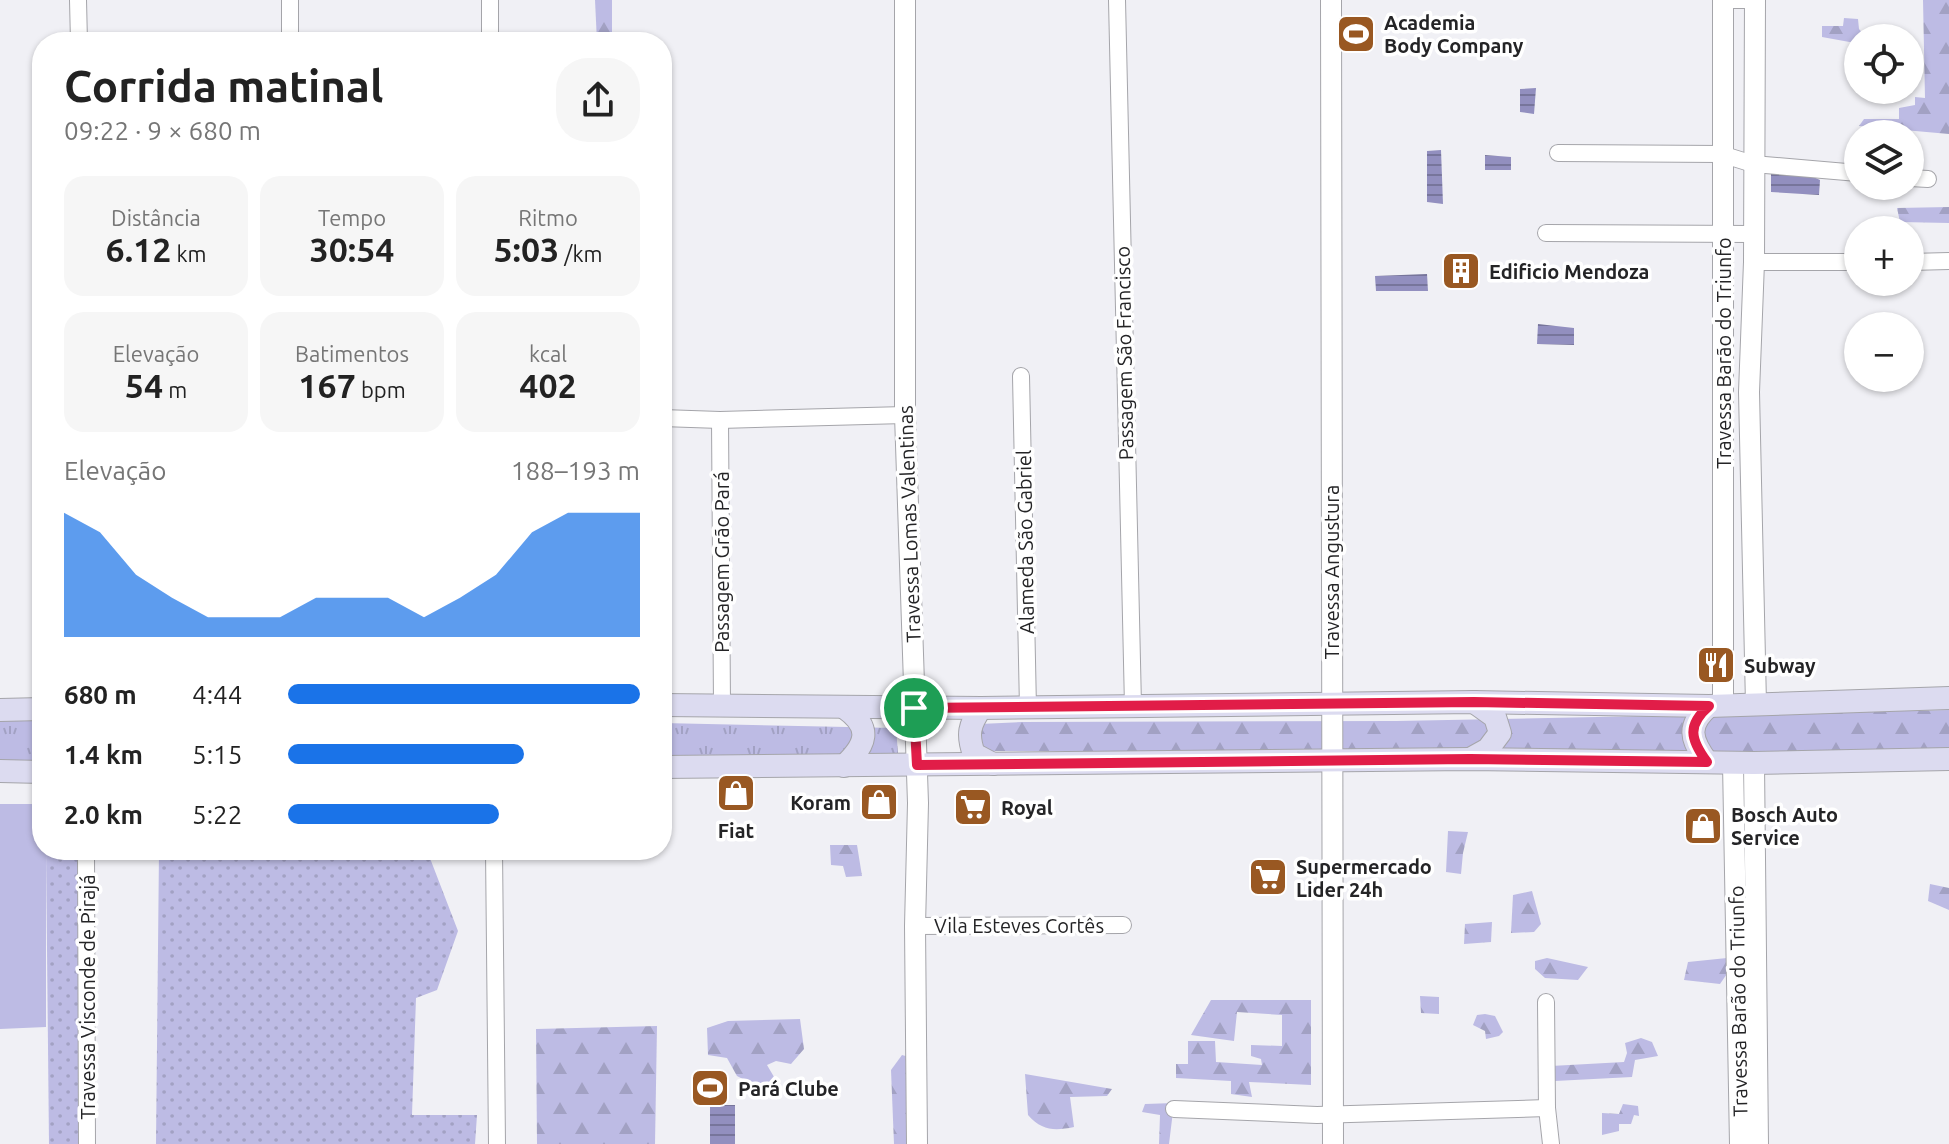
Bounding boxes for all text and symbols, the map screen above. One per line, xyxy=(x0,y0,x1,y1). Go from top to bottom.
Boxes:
place label: Academia Body Company xyxy=(1384,11,1524,57)
sports icon: Academia Body Company xyxy=(1335,13,1377,55)
map controls xyxy=(1844,24,1924,392)
button: locate xyxy=(1844,24,1924,104)
button: share xyxy=(556,58,640,142)
text: Corrida matinal xyxy=(64,61,383,110)
text: 09:22 · 9 × 680 m xyxy=(64,116,261,145)
button: layers xyxy=(1844,120,1924,200)
text: Distância xyxy=(111,205,201,230)
text: Tempo xyxy=(318,205,386,230)
text: Ritmo xyxy=(518,205,578,230)
button: + xyxy=(1844,216,1924,296)
text: 6.12 xyxy=(105,230,171,268)
text: 30:54 xyxy=(309,230,395,268)
text: 5:03 xyxy=(493,230,559,268)
street label: Travessa Barão do Triunfo xyxy=(1712,237,1735,469)
text: km xyxy=(171,241,207,266)
text: /km xyxy=(559,241,603,266)
street label: Passagem São Francisco xyxy=(1111,246,1137,460)
building icon: Edificio Mendoza xyxy=(1440,250,1482,292)
place label: Edificio Mendoza xyxy=(1489,260,1649,283)
button: − xyxy=(1844,312,1924,392)
text: Elevação xyxy=(113,341,199,366)
text: Batimentos xyxy=(295,341,409,366)
text: kcal xyxy=(529,341,567,366)
text: 54 xyxy=(125,366,163,404)
text: 167 xyxy=(298,366,356,404)
text: 402 xyxy=(519,366,577,404)
text: m xyxy=(163,377,187,402)
text: bpm xyxy=(356,377,406,402)
street label: Travessa Lomas Valentinas xyxy=(893,405,925,643)
street label: Alameda São Gabriel xyxy=(1012,450,1038,634)
text: Elevação xyxy=(64,456,166,485)
text: 188–193 m xyxy=(511,456,640,485)
street label: Passagem Grão Pará xyxy=(710,471,733,653)
street label: Travessa Angustura xyxy=(1320,485,1343,659)
restaurant icon: Subway xyxy=(1695,644,1737,686)
place label: Subway xyxy=(1744,654,1816,677)
pin xyxy=(880,674,948,742)
text: 680 m xyxy=(64,680,137,709)
text: 4:44 xyxy=(192,680,242,709)
icon: arrive xyxy=(892,686,936,730)
text: 1.4 km xyxy=(64,740,143,769)
text: 5:15 xyxy=(192,740,242,769)
shop icon: Fiat xyxy=(715,772,757,814)
shop icon: Koram xyxy=(858,781,900,823)
supermarket icon: Royal xyxy=(952,786,994,828)
place label: Koram xyxy=(790,791,851,814)
place label: Royal xyxy=(1001,796,1053,819)
text: 2.0 km xyxy=(64,800,143,829)
text: 5:22 xyxy=(192,800,242,829)
place label: Bosch Auto Service xyxy=(1731,803,1838,849)
shop icon: Bosch Auto Service xyxy=(1682,805,1724,847)
place label: Fiat xyxy=(718,819,755,842)
place label: Supermercado Lider 24h xyxy=(1296,855,1432,901)
supermarket icon: Supermercado Lider 24h xyxy=(1247,856,1289,898)
street label: Travessa Visconde de Pirajá xyxy=(76,875,99,1119)
street label: Travessa Barão do Triunfo xyxy=(1724,885,1752,1117)
street label: Vila Esteves Cortês xyxy=(934,914,1104,937)
sports icon: Pará Clube xyxy=(689,1067,731,1109)
place label: Pará Clube xyxy=(738,1077,839,1100)

